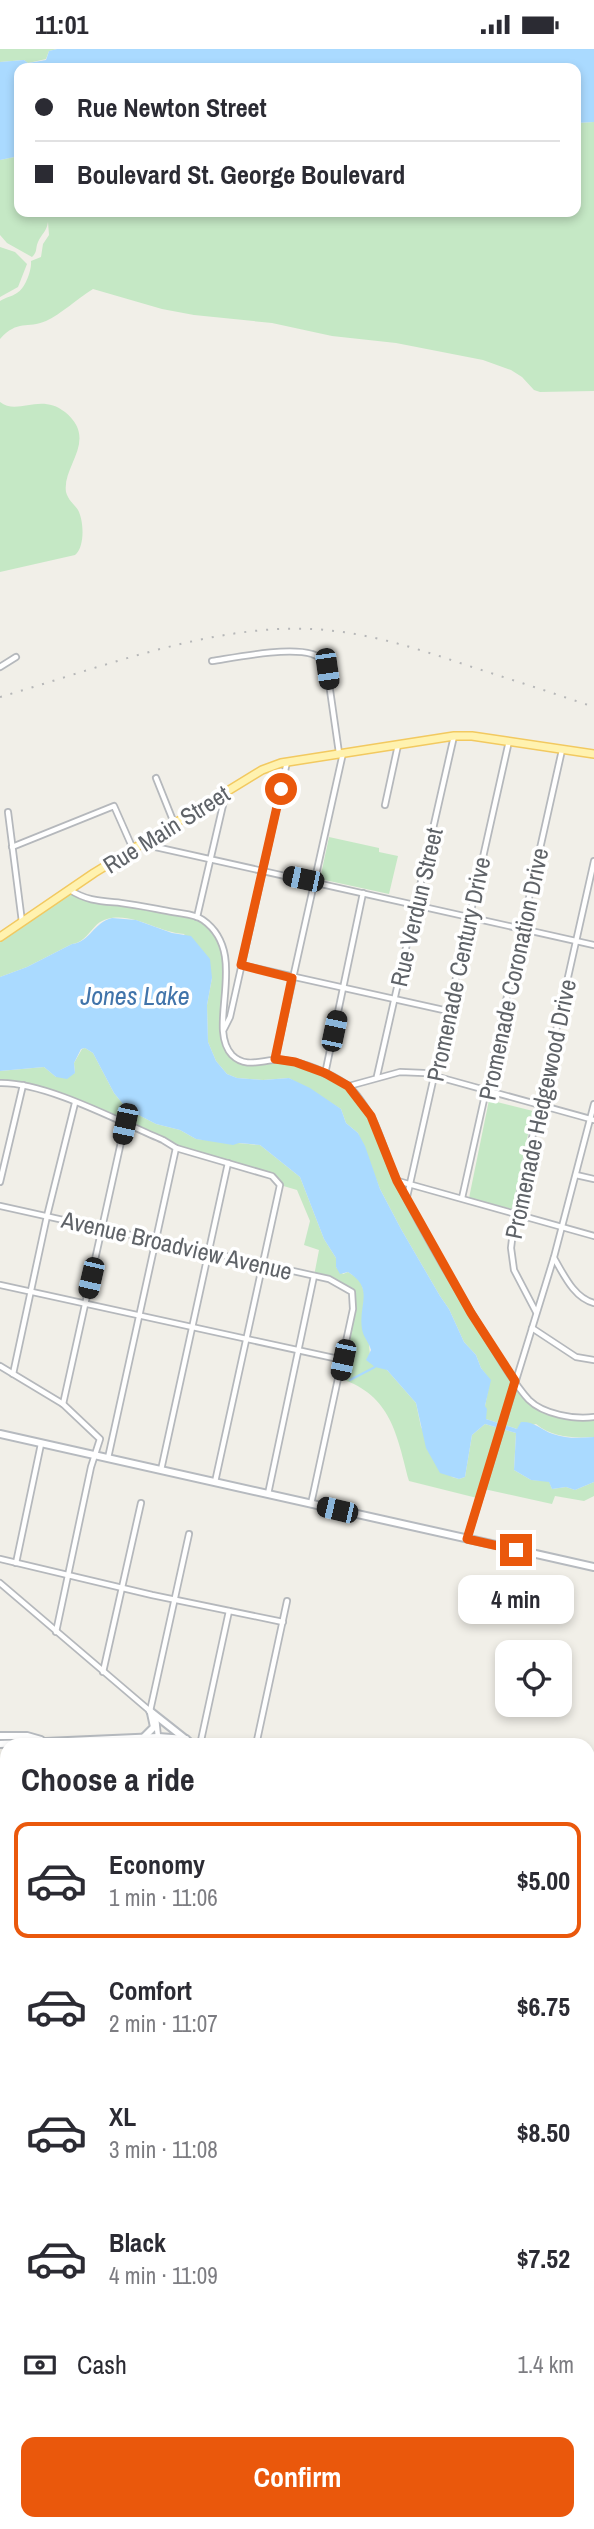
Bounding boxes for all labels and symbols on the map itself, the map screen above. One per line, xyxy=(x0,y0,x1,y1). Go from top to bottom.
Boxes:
car xyxy=(314,647,341,691)
route start xyxy=(265,773,297,805)
street label: Rue Main Street xyxy=(97,777,236,881)
street label: Rue Verdun Street xyxy=(382,824,450,989)
street label: Promenade Coronation Drive xyxy=(471,845,555,1103)
street label: Promenade Century Drive xyxy=(419,854,497,1084)
car xyxy=(281,864,326,894)
street label: Promenade Hedgewood Drive xyxy=(497,976,583,1242)
water label: Jones Lake xyxy=(79,978,190,1013)
car xyxy=(320,1008,349,1054)
car xyxy=(111,1101,140,1147)
street label: Avenue Broadview Avenue xyxy=(58,1203,295,1287)
car xyxy=(77,1255,106,1301)
car xyxy=(329,1337,358,1383)
car xyxy=(315,1495,360,1525)
route end xyxy=(500,1534,532,1566)
callout: 4 min xyxy=(458,1575,574,1623)

